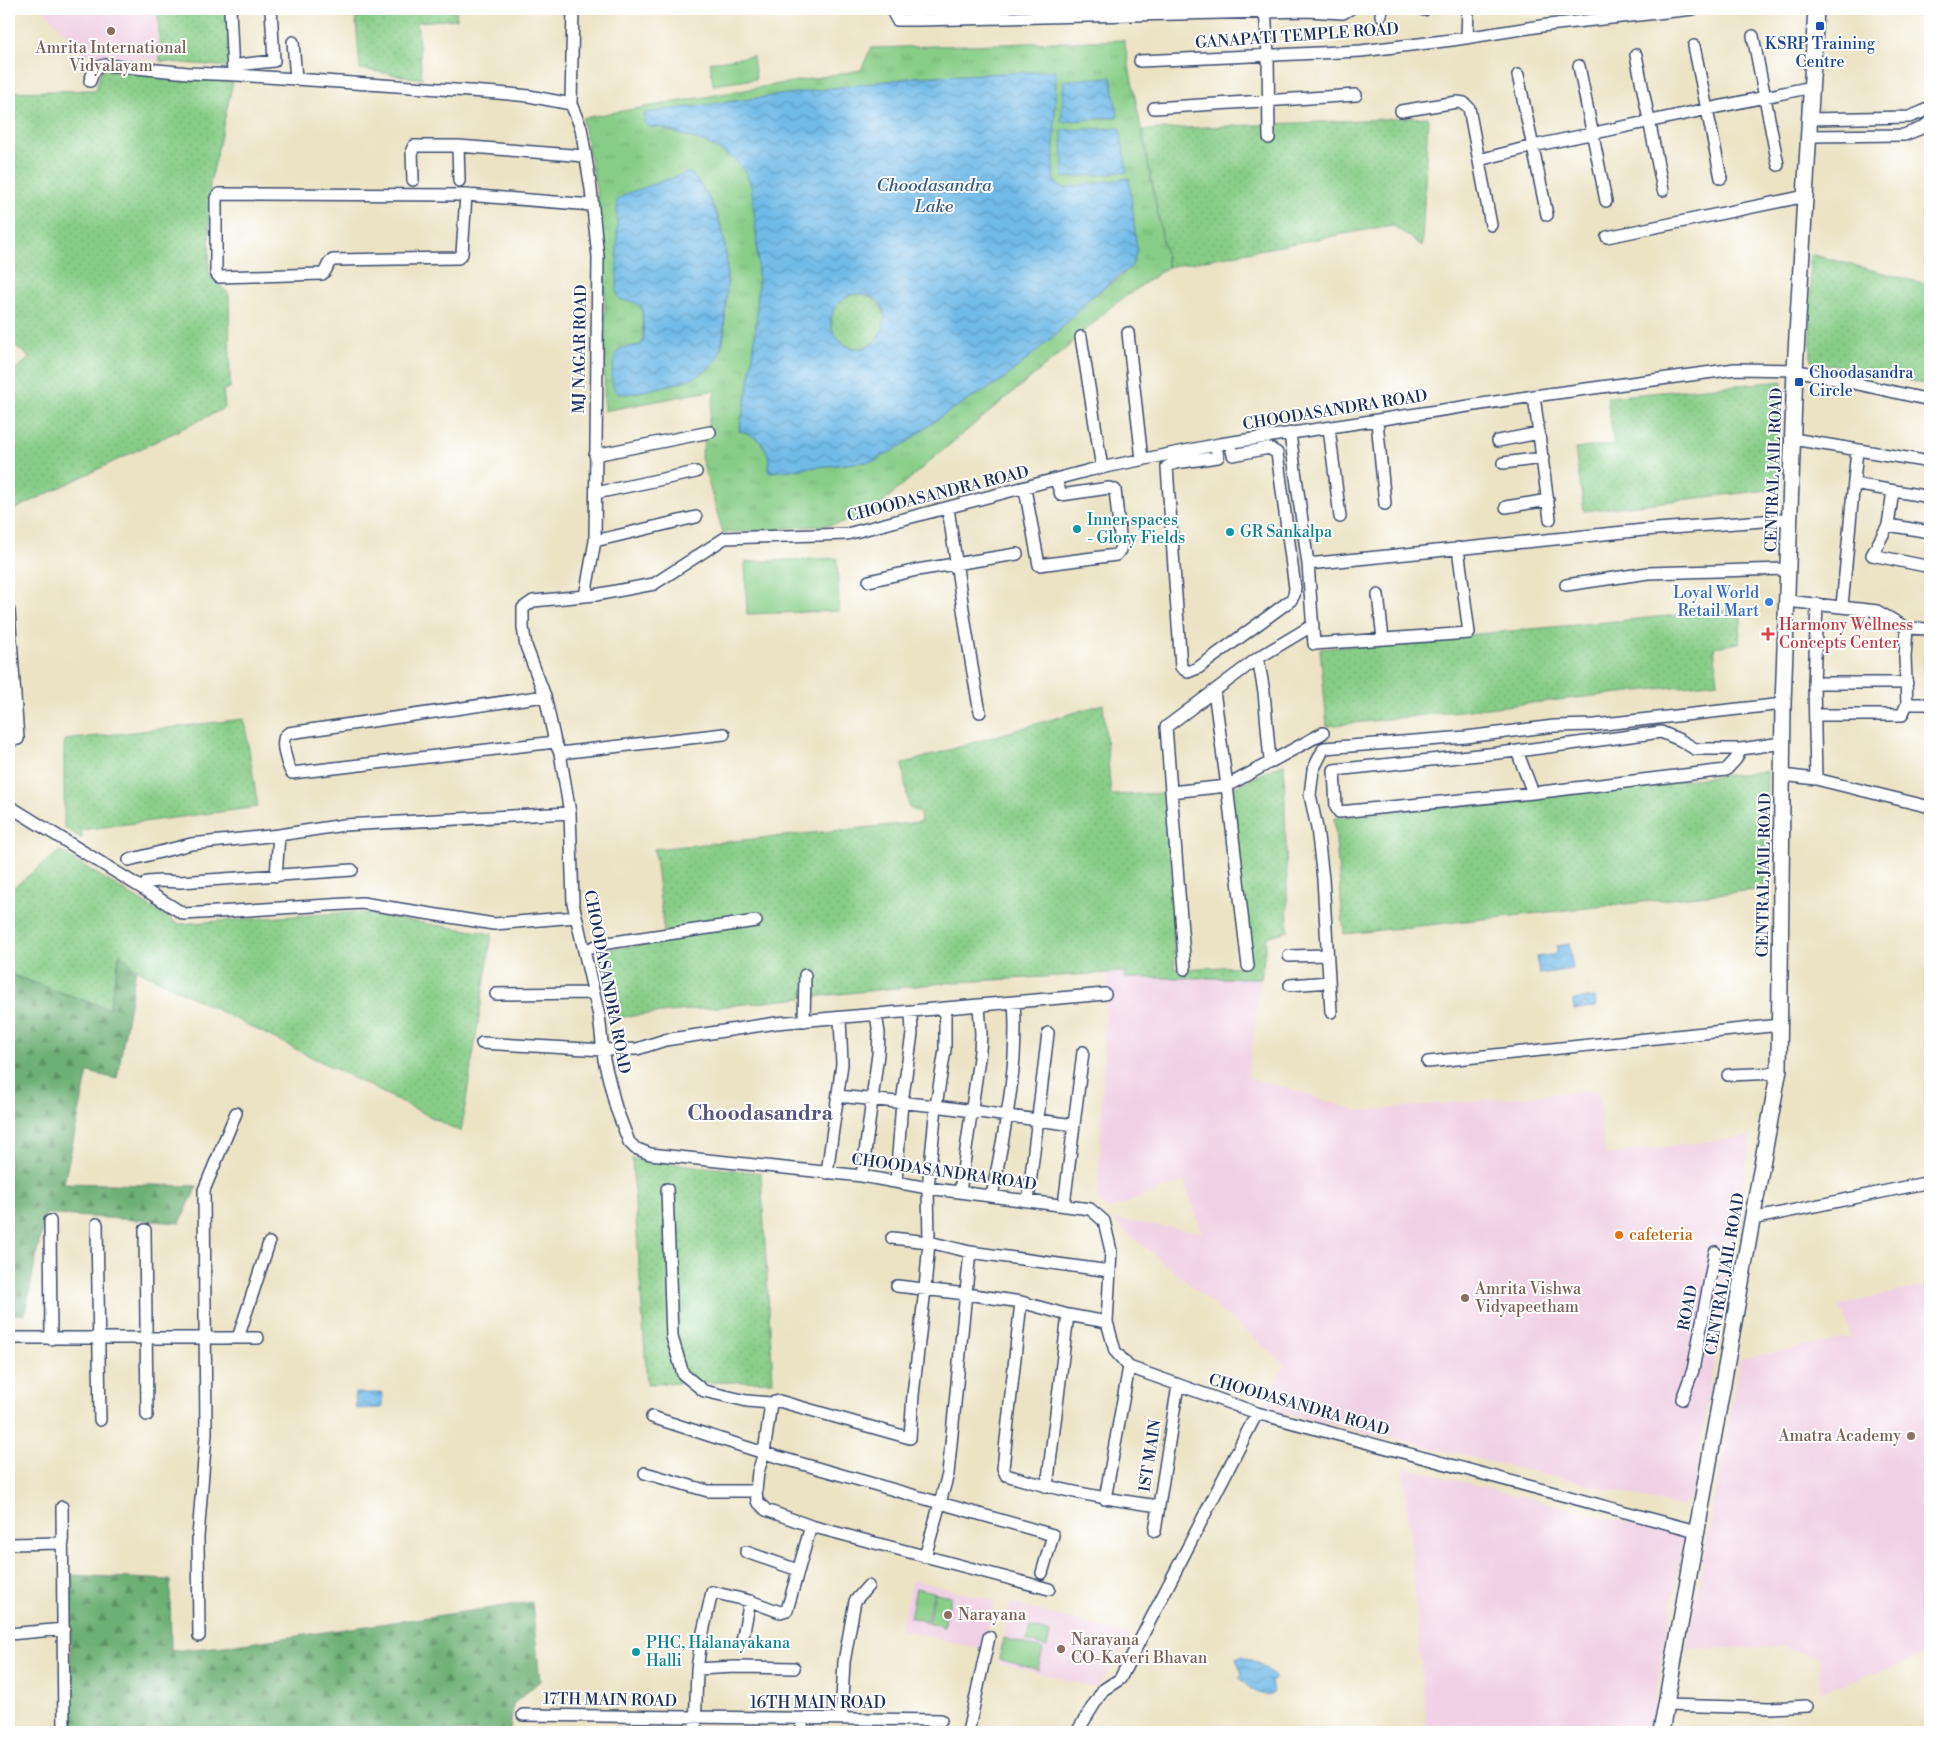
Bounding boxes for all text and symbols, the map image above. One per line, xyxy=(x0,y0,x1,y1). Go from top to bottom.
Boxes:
street label: GANAPATI TEMPLE ROAD xyxy=(1195,19,1399,53)
marker: KSRP Training Centre xyxy=(1814,20,1826,32)
marker: Amrita International Vidyalayam xyxy=(105,25,117,37)
place label: KSRP Training Centre xyxy=(1765,34,1876,72)
place label: Amrita International Vidyalayam xyxy=(35,38,187,76)
water label: Choodasandra Lake xyxy=(876,174,993,218)
street label: MJ NAGAR ROAD xyxy=(569,284,591,414)
place label: Choodasandra Circle xyxy=(1809,363,1914,401)
marker: Choodasandra Circle xyxy=(1793,376,1805,388)
street label: CHOODASANDRA ROAD xyxy=(1241,386,1429,434)
street label: CENTRAL JAIL ROAD xyxy=(1761,387,1787,553)
street label: CHOODASANDRA ROAD xyxy=(845,462,1031,526)
place label: Inner spaces - Glory Fields xyxy=(1087,510,1185,548)
place label: GR Sankalpa xyxy=(1240,522,1333,542)
marker: Inner spaces - Glory Fields xyxy=(1071,523,1083,535)
marker: GR Sankalpa xyxy=(1224,526,1236,538)
place label: Loyal World Retail Mart xyxy=(1673,583,1759,621)
marker: Loyal World Retail Mart xyxy=(1763,596,1775,608)
place label: Harmony Wellness Concepts Center xyxy=(1779,615,1913,653)
marker: Harmony Wellness Concepts Center xyxy=(1761,627,1775,641)
street label: CENTRAL JAIL ROAD xyxy=(1753,793,1775,957)
street label: CHOODASANDRA ROAD xyxy=(579,888,635,1076)
district label: Choodasandra xyxy=(687,1101,833,1127)
street label: CHOODASANDRA ROAD xyxy=(850,1149,1038,1195)
street label: CENTRAL JAIL ROAD xyxy=(1701,1191,1749,1357)
place label: cafeteria xyxy=(1629,1225,1694,1245)
marker: cafeteria xyxy=(1613,1229,1625,1241)
place label: Amrita Vishwa Vidyapeetham xyxy=(1474,1279,1582,1317)
street label: ROAD xyxy=(1674,1283,1702,1333)
marker: Amrita Vishwa Vidyapeetham xyxy=(1459,1292,1471,1304)
street label: CHOODASANDRA ROAD xyxy=(1206,1370,1392,1440)
street label: 1ST MAIN xyxy=(1134,1418,1166,1494)
place label: Amatra Academy xyxy=(1777,1426,1901,1446)
marker: Amatra Academy xyxy=(1905,1430,1917,1442)
place label: Narayana xyxy=(958,1605,1027,1625)
marker: Narayana xyxy=(942,1609,954,1621)
place label: Narayana CO-Kaveri Bhavan xyxy=(1071,1630,1208,1668)
place label: PHC, Halanayakana Halli xyxy=(646,1633,791,1671)
marker: Narayana CO-Kaveri Bhavan xyxy=(1055,1643,1067,1655)
marker: PHC, Halanayakana Halli xyxy=(630,1646,642,1658)
street label: 17TH MAIN ROAD xyxy=(543,1689,677,1711)
street label: 16TH MAIN ROAD xyxy=(750,1693,886,1713)

